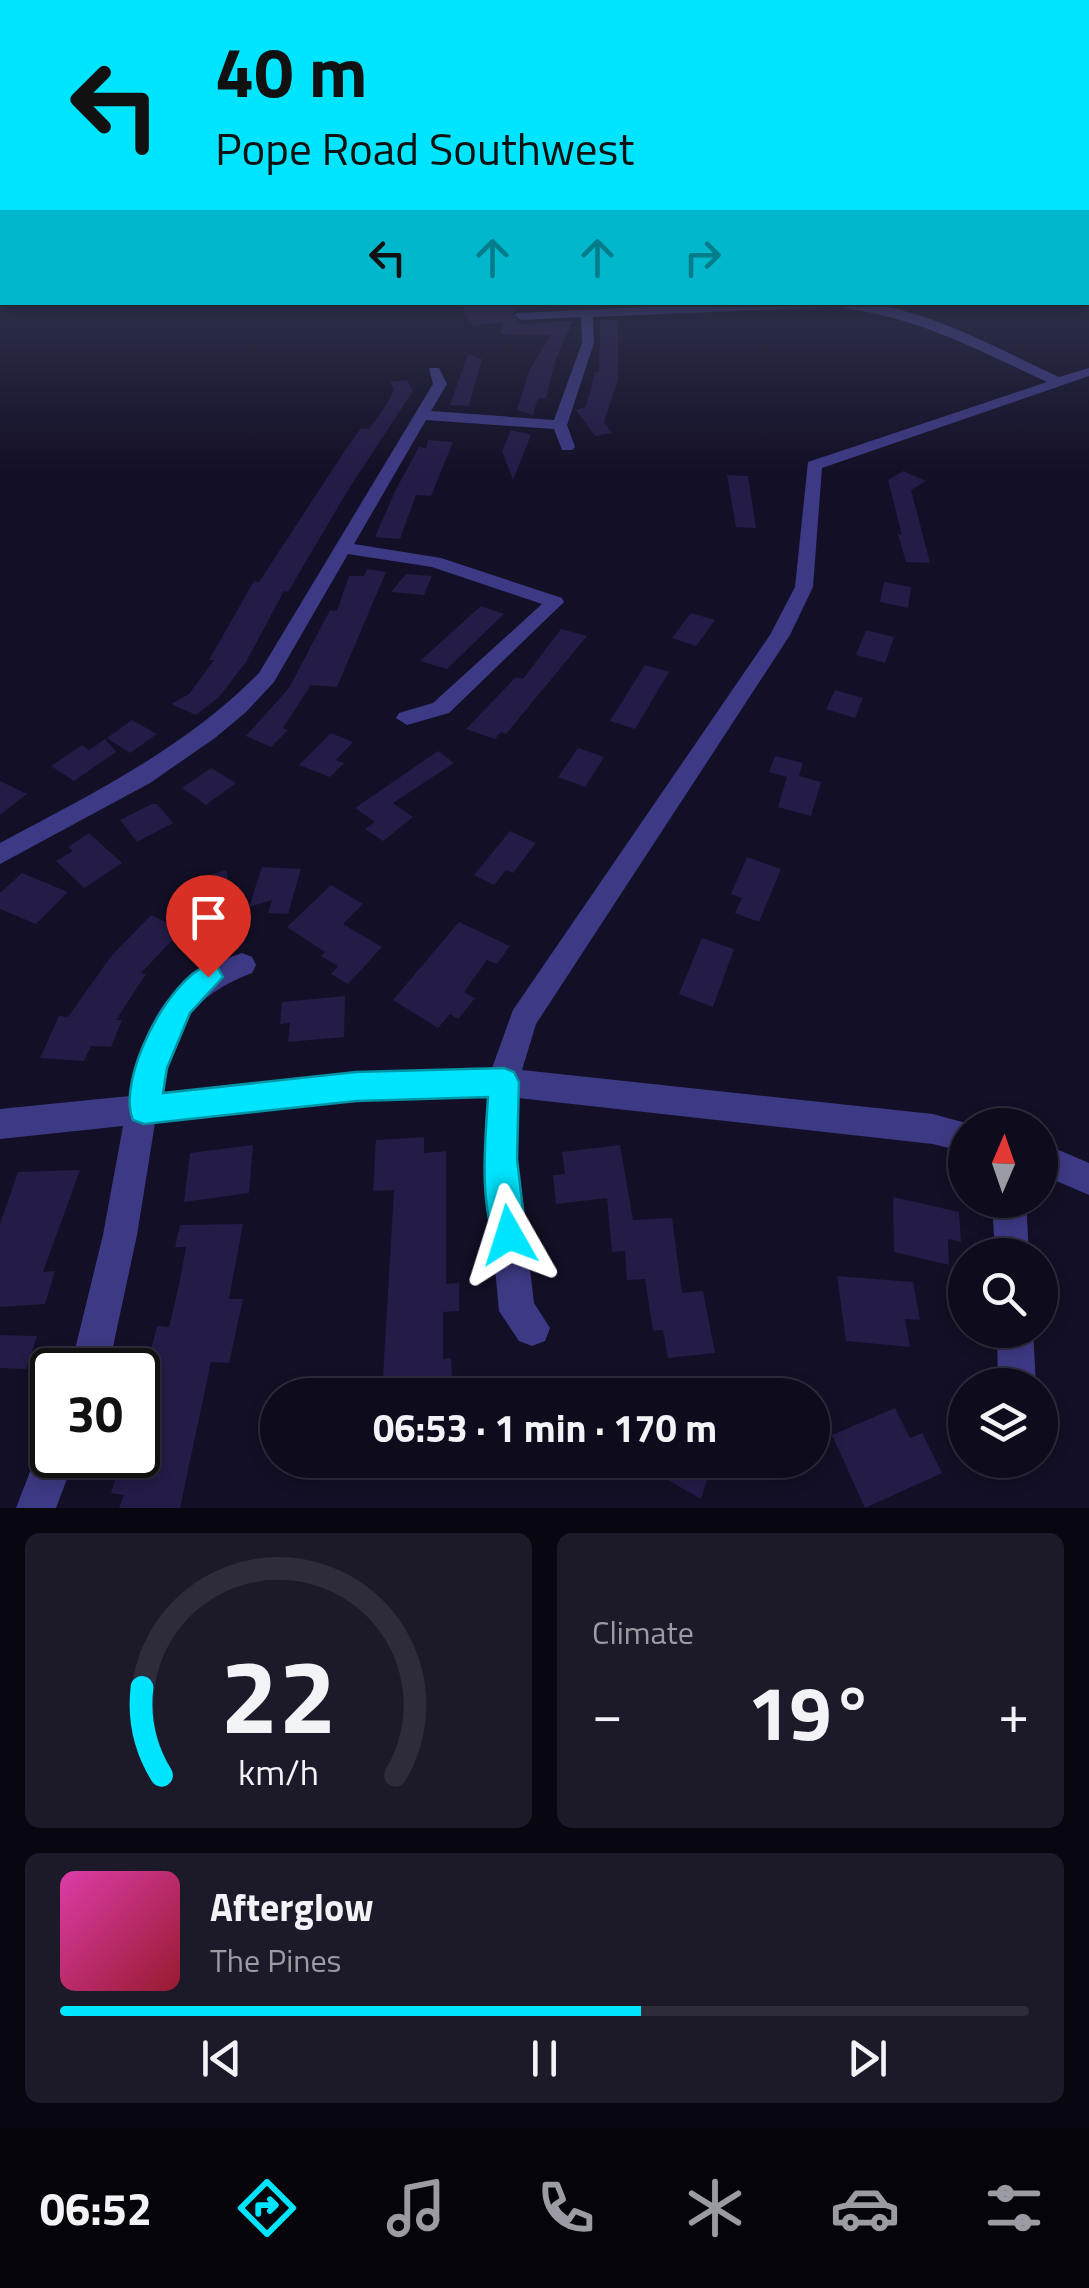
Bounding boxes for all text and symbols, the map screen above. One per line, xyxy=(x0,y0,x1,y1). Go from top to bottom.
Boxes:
text: 40 m xyxy=(215,18,368,124)
icon: left xyxy=(50,40,180,170)
text: Pope Road Southwest xyxy=(215,114,634,182)
icon: left xyxy=(360,230,415,285)
icon: ahead xyxy=(465,230,520,285)
icon: ahead xyxy=(570,230,625,285)
icon: right xyxy=(675,230,730,285)
pin xyxy=(166,875,251,978)
icon: arrive xyxy=(181,890,236,945)
north arrow xyxy=(948,1108,1058,1218)
map controls xyxy=(948,1108,1058,1478)
position arrow xyxy=(457,1183,561,1287)
button: search xyxy=(948,1238,1058,1348)
speed limit sign: 30 xyxy=(30,1348,160,1478)
button: layers xyxy=(948,1368,1058,1478)
text: 06:53 · 1 min · 170 m xyxy=(373,1399,717,1457)
text: Climate xyxy=(592,1608,694,1656)
text: 22 xyxy=(220,1615,337,1773)
text: 19° xyxy=(747,1655,874,1769)
text: − xyxy=(592,1671,623,1754)
text: + xyxy=(998,1671,1029,1754)
text: km/h xyxy=(238,1744,319,1799)
text: Afterglow xyxy=(210,1878,374,1936)
text: The Pines xyxy=(210,1936,341,1984)
icon: previous xyxy=(194,2031,249,2086)
icon: pause xyxy=(517,2031,572,2086)
icon: next xyxy=(840,2031,895,2086)
icon: directions xyxy=(232,2173,302,2243)
icon: music xyxy=(381,2173,451,2243)
icon: phone xyxy=(531,2173,601,2243)
icon: climate xyxy=(680,2173,750,2243)
icon: car xyxy=(830,2173,900,2243)
icon: filters xyxy=(979,2173,1049,2243)
text: 06:52 xyxy=(40,2174,152,2242)

